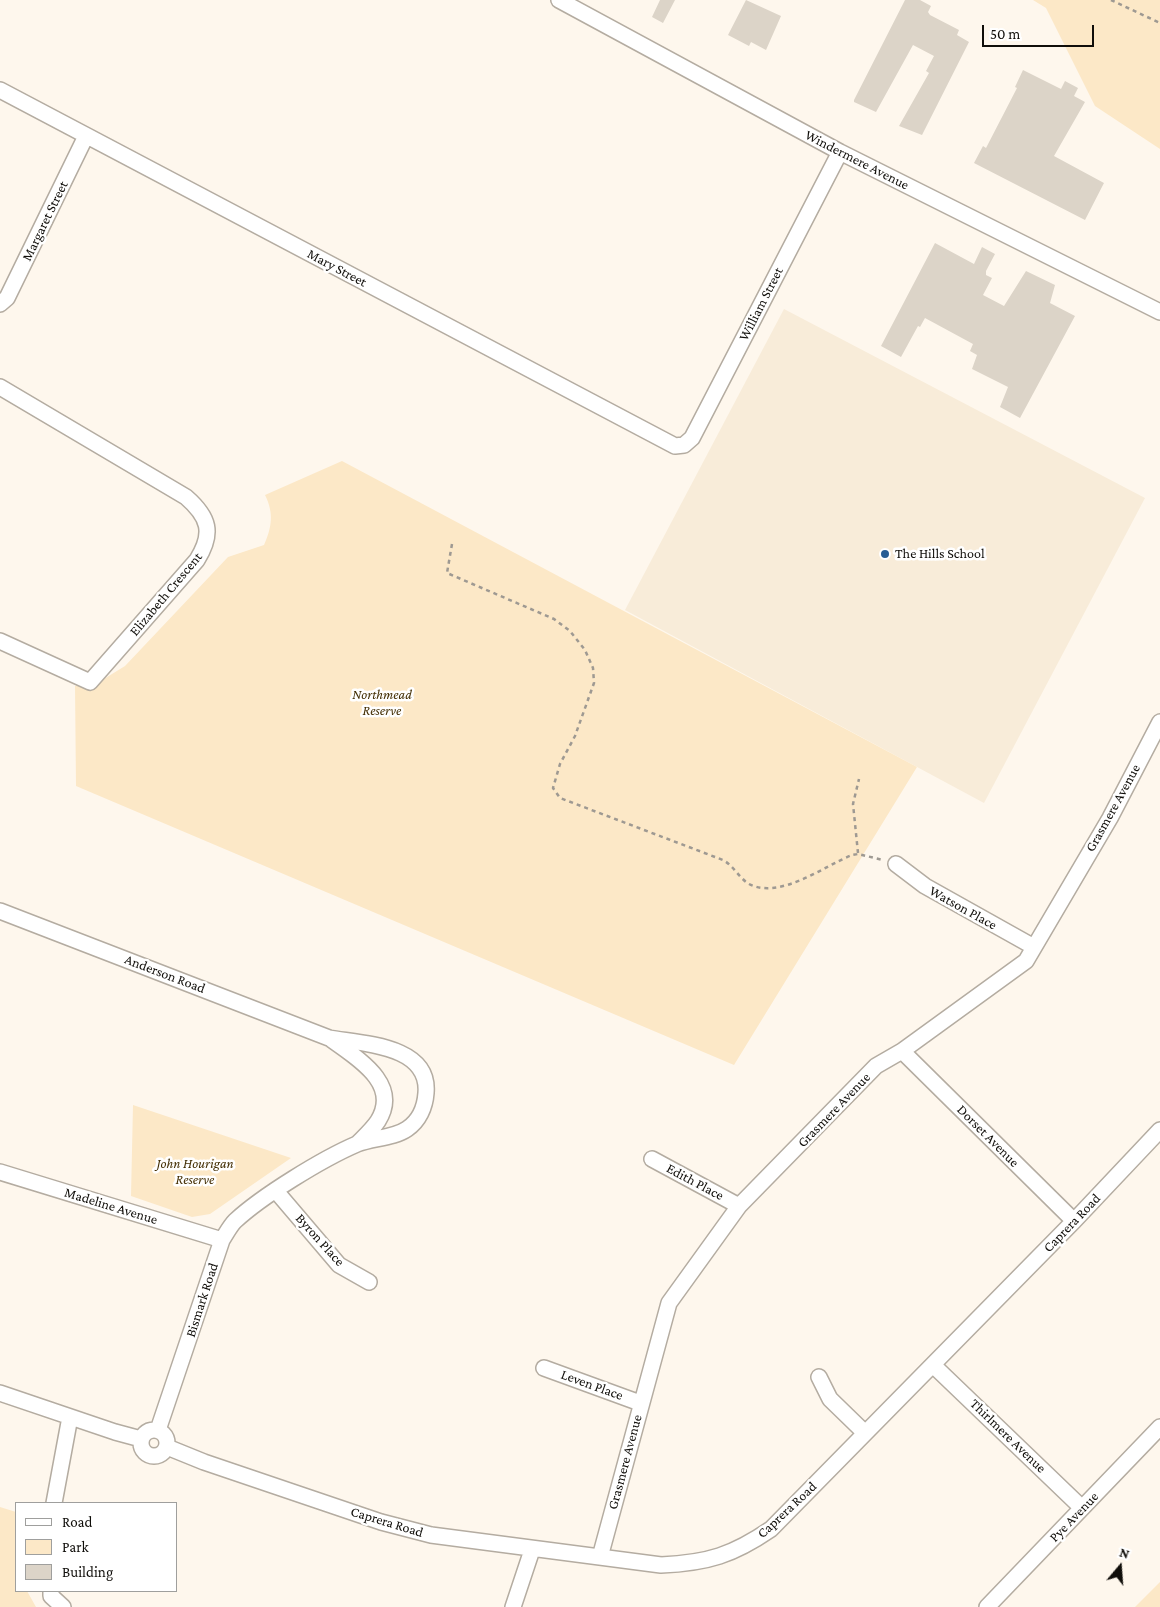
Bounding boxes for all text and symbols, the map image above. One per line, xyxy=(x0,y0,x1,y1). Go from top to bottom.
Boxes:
scale bar xyxy=(985,15,1098,47)
text: 50 m xyxy=(990,26,1020,42)
street label: Windermere Avenue xyxy=(802,127,912,193)
street label: Margaret Street xyxy=(18,178,72,264)
street label: Mary Street xyxy=(304,245,370,291)
street label: William Street xyxy=(735,264,787,344)
place label: The Hills School xyxy=(895,546,985,562)
marker: The Hills School xyxy=(879,548,891,560)
street label: Elizabeth Crescent xyxy=(126,549,206,639)
park label: Northmead Reserve xyxy=(352,687,412,720)
street label: Grasmere Avenue xyxy=(1082,761,1144,855)
street label: Watson Place xyxy=(926,883,1000,933)
street label: Anderson Road xyxy=(122,951,208,997)
street label: Grasmere Avenue xyxy=(794,1069,874,1151)
street label: Dorset Avenue xyxy=(953,1101,1023,1171)
park label: John Hourigan Reserve xyxy=(156,1156,234,1188)
street label: Edith Place xyxy=(663,1160,727,1204)
street label: Madeline Avenue xyxy=(62,1184,160,1228)
street label: Caprera Road xyxy=(1040,1190,1104,1256)
street label: Byron Place xyxy=(292,1210,348,1270)
street label: Bismark Road xyxy=(182,1261,222,1339)
street label: Leven Place xyxy=(559,1366,625,1404)
street label: Thirlmere Avenue xyxy=(966,1395,1050,1477)
street label: Grasmere Avenue xyxy=(604,1413,646,1511)
street label: Caprera Road xyxy=(754,1478,820,1542)
street label: Pye Avenue xyxy=(1046,1488,1102,1546)
legend xyxy=(15,1502,178,1592)
street label: Caprera Road xyxy=(349,1503,425,1541)
text: Road xyxy=(62,1514,92,1530)
text: Park xyxy=(62,1539,89,1555)
north arrow xyxy=(1095,1542,1145,1592)
text: N xyxy=(1118,1544,1132,1562)
text: Building xyxy=(62,1564,113,1580)

